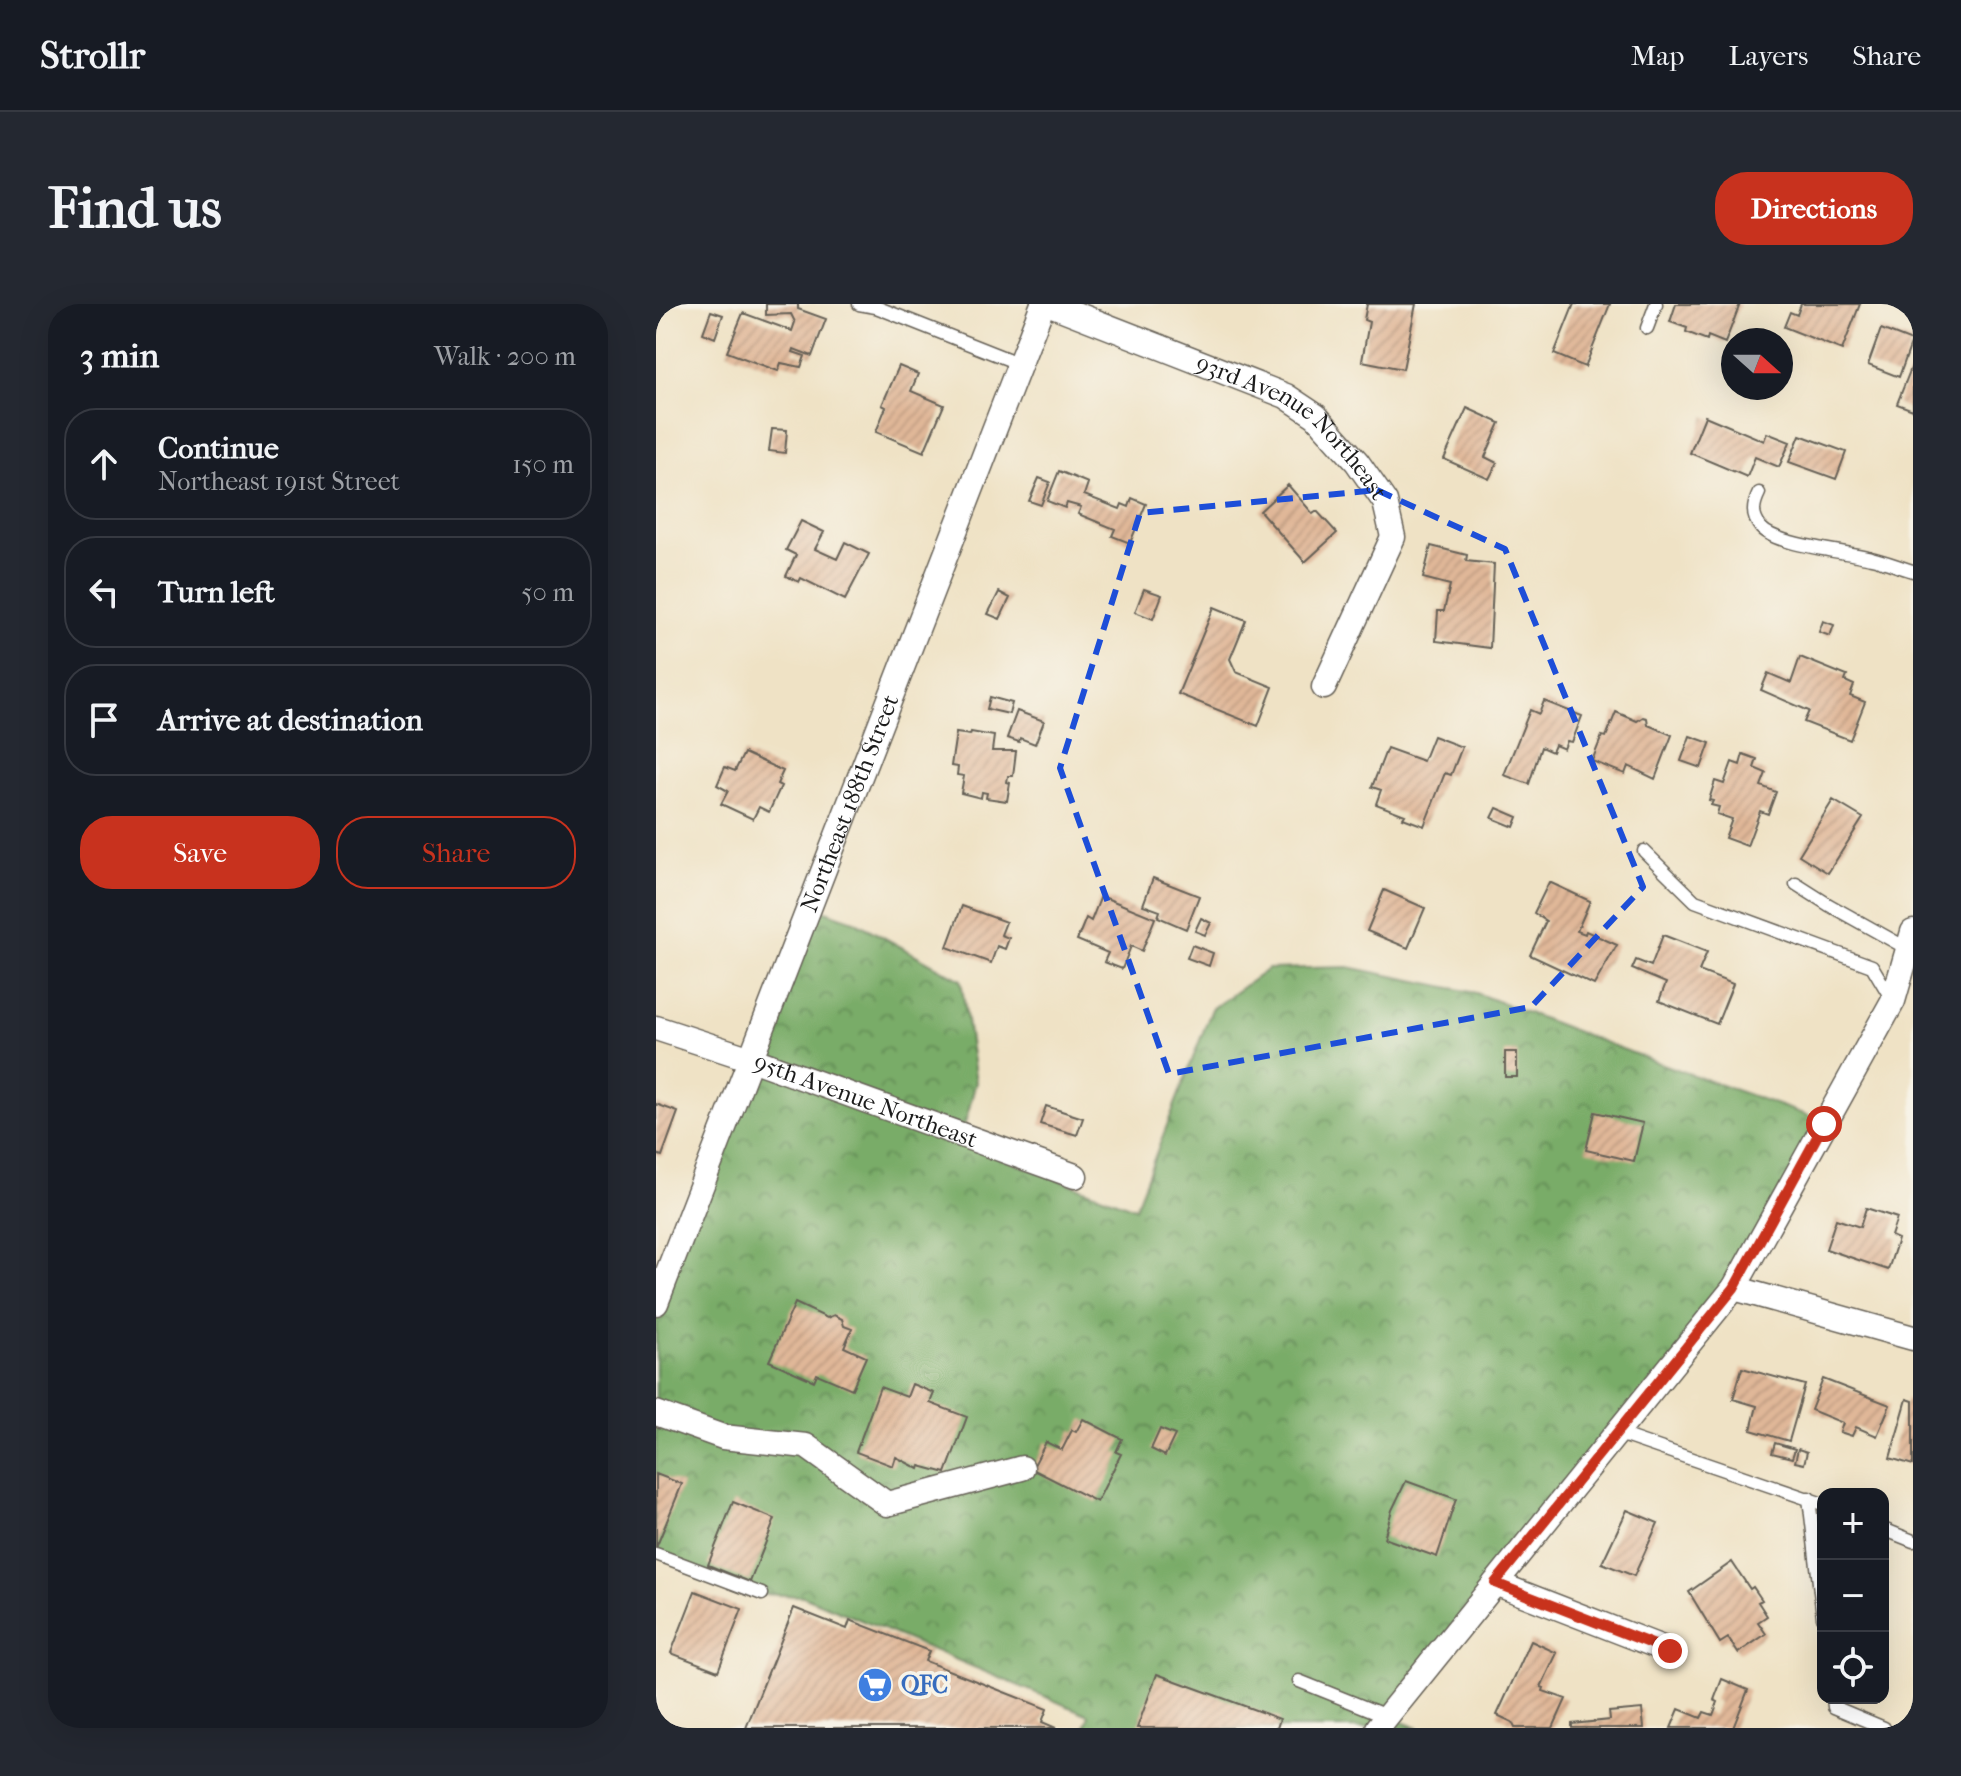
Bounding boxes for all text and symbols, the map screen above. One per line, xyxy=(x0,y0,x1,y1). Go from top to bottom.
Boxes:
text: Strollr xyxy=(40,33,145,78)
text: Map xyxy=(1631,39,1684,72)
text: Layers xyxy=(1728,39,1808,72)
text: Share xyxy=(1852,39,1921,72)
button: Directions xyxy=(1715,172,1913,245)
text: Find us xyxy=(48,176,222,241)
north arrow xyxy=(1721,328,1793,400)
text: 3 min xyxy=(80,336,159,376)
text: Walk · 200 m xyxy=(434,341,576,372)
street label: 93rd Avenue Northeast xyxy=(1192,348,1393,506)
text: Continue xyxy=(158,431,279,466)
icon: ahead xyxy=(82,442,126,486)
text: 150 m xyxy=(512,449,574,480)
text: Northeast 191st Street xyxy=(158,466,400,497)
icon: left xyxy=(82,570,126,614)
text: Turn left xyxy=(158,575,275,610)
text: 50 m xyxy=(521,577,574,608)
street label: Northeast 188th Street xyxy=(795,690,905,916)
icon: arrive xyxy=(82,698,126,742)
text: Arrive at destination xyxy=(158,703,423,738)
button: Save xyxy=(80,816,320,889)
button: Share xyxy=(336,816,576,889)
street label: 95th Avenue Northeast xyxy=(750,1047,982,1154)
route start xyxy=(1806,1106,1842,1142)
map controls xyxy=(1817,1488,1889,1704)
button: + xyxy=(1817,1488,1889,1560)
button: − xyxy=(1817,1560,1889,1632)
button: locate xyxy=(1817,1632,1889,1704)
route end xyxy=(1652,1633,1688,1669)
supermarket icon: QFC xyxy=(856,1666,894,1704)
place label: QFC xyxy=(901,1671,948,1699)

